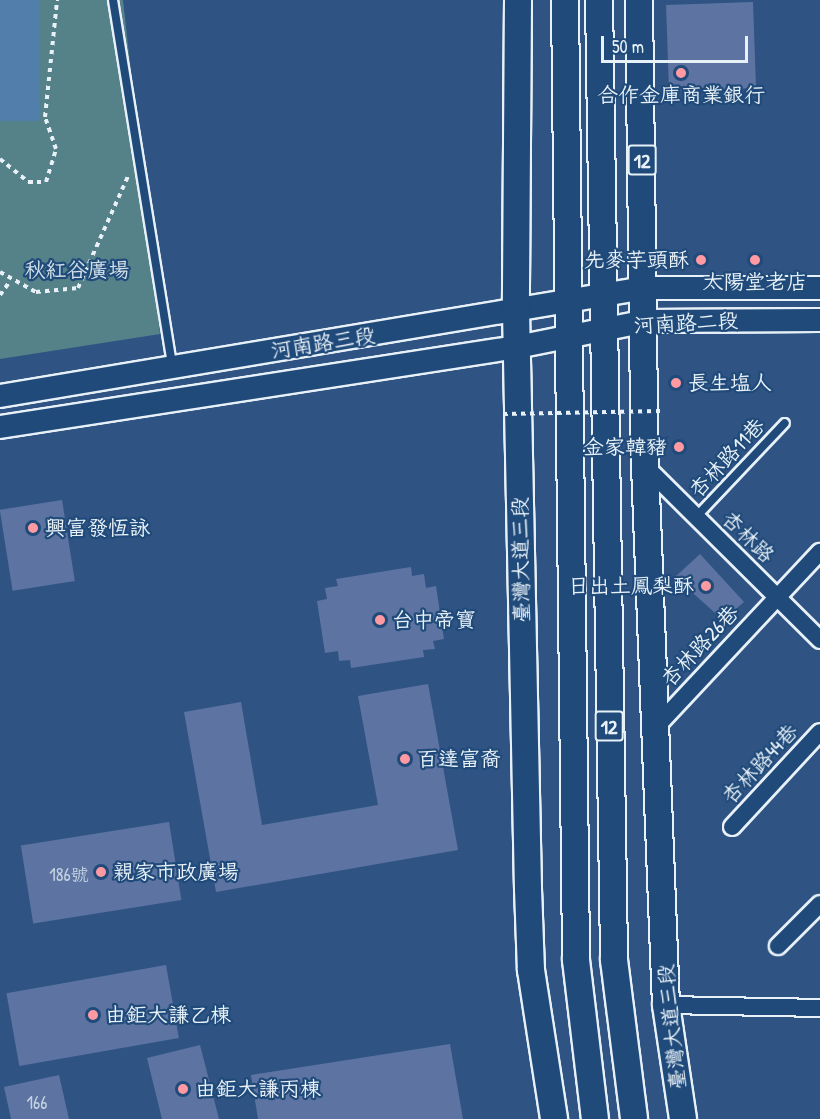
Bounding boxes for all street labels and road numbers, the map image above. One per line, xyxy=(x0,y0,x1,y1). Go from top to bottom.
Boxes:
road number: 12 xyxy=(627,143,657,177)
street label: 河南路二段 xyxy=(633,308,739,338)
street label: 河南路三段 xyxy=(269,322,377,364)
street label: 杏林路11巷 xyxy=(684,413,770,503)
street label: 臺灣大道三段 xyxy=(507,497,535,623)
street label: 杏林路 xyxy=(717,506,779,568)
street label: 杏林路26巷 xyxy=(656,600,744,692)
road number: 12 xyxy=(594,709,624,743)
street label: 杏林路44巷 xyxy=(717,719,803,809)
street label: 臺灣大道三段 xyxy=(653,963,691,1091)

